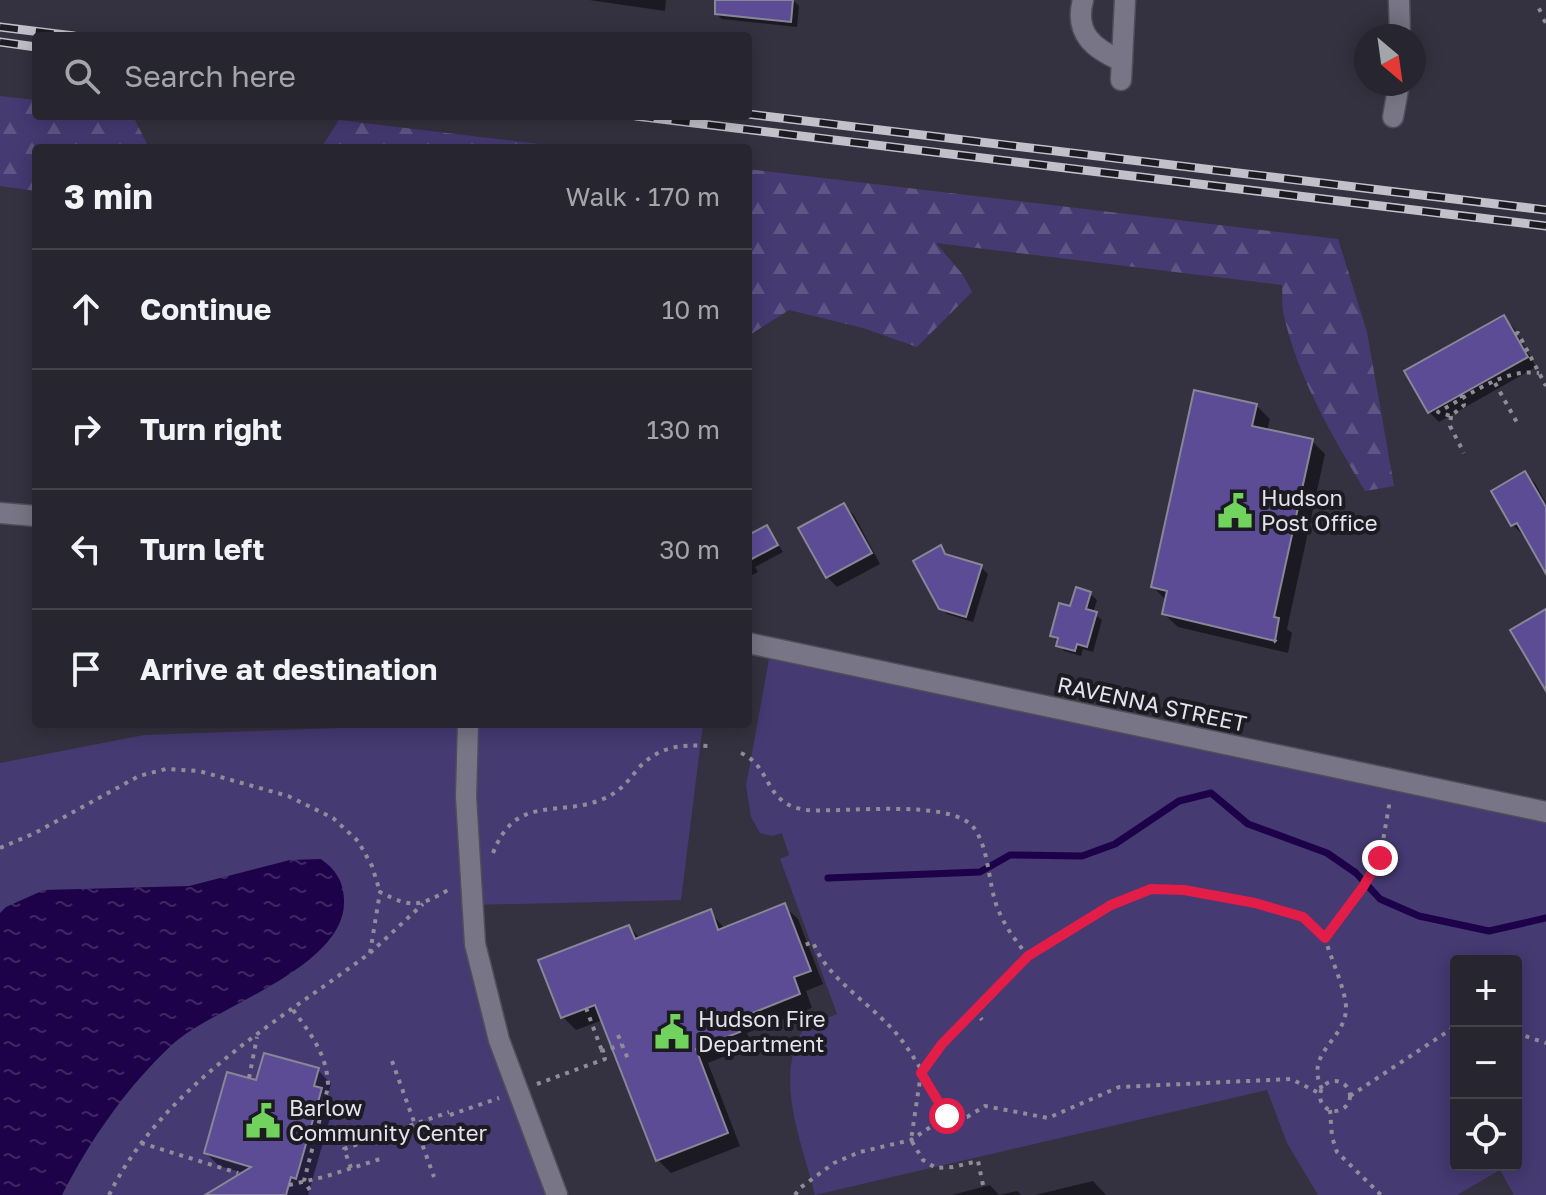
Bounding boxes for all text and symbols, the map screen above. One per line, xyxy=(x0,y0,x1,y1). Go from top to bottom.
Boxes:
north arrow xyxy=(1354,24,1426,96)
search box xyxy=(32,32,752,120)
icon: search xyxy=(60,54,104,98)
text: Search here xyxy=(124,58,296,94)
text: 3 min xyxy=(64,176,153,216)
text: Walk · 170 m xyxy=(566,181,720,212)
icon: ahead xyxy=(64,287,108,331)
text: Continue xyxy=(140,291,271,327)
text: 10 m xyxy=(662,294,720,325)
icon: right xyxy=(64,407,108,451)
text: Turn right xyxy=(140,411,282,447)
text: 130 m xyxy=(647,414,720,445)
place label: Hudson Post Office xyxy=(1261,484,1378,536)
public building icon: Hudson Post Office xyxy=(1216,492,1254,530)
icon: left xyxy=(64,527,108,571)
text: Turn left xyxy=(140,531,265,567)
text: 30 m xyxy=(659,534,720,565)
icon: arrive xyxy=(64,647,108,691)
text: Arrive at destination xyxy=(140,651,437,687)
street label: RAVENNA STREET xyxy=(1055,670,1250,737)
route end xyxy=(1362,840,1398,876)
map controls xyxy=(1450,955,1522,1171)
button: + xyxy=(1450,955,1522,1027)
place label: Hudson Fire Department xyxy=(698,1005,826,1057)
public building icon: Hudson Fire Department xyxy=(653,1013,691,1051)
button: − xyxy=(1450,1027,1522,1099)
place label: Barlow Community Center xyxy=(289,1094,487,1146)
route start xyxy=(929,1098,965,1134)
button: locate xyxy=(1450,1099,1522,1171)
public building icon: Barlow Community Center xyxy=(244,1102,282,1140)

